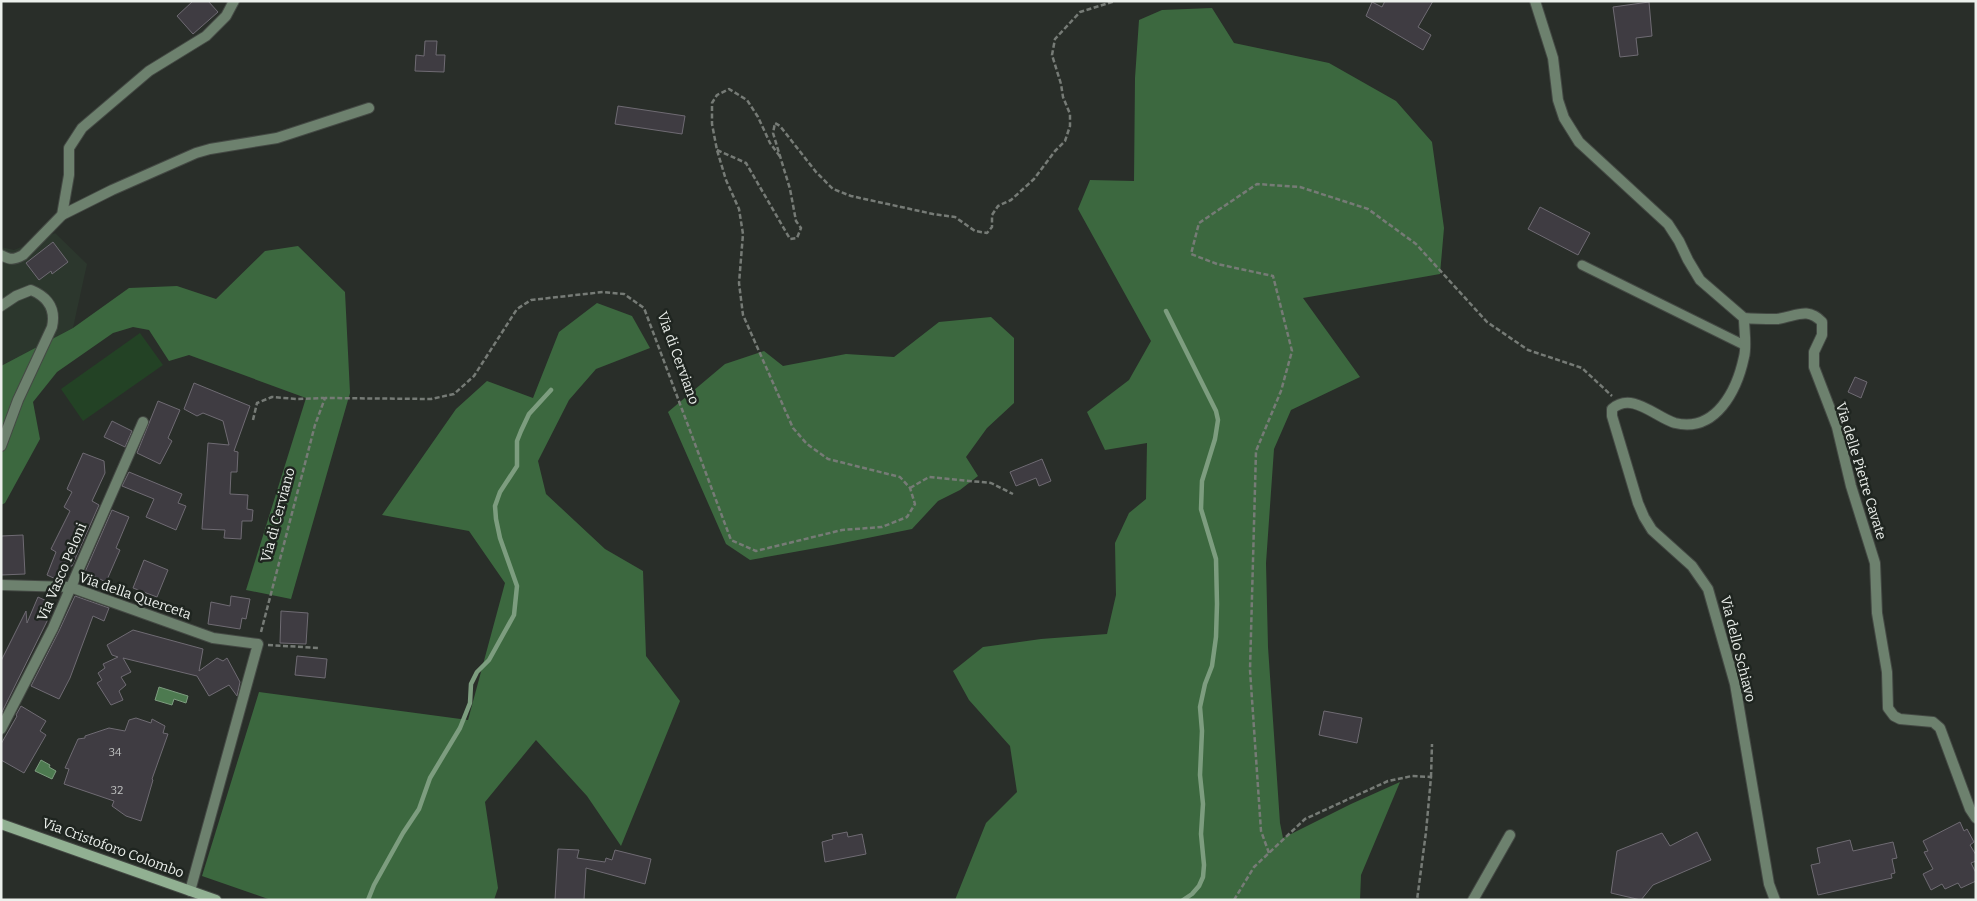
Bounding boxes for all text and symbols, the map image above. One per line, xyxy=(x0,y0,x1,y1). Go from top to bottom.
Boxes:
street label: Via di Cerviano xyxy=(653,309,703,407)
street label: Via delle Pietre Cavate xyxy=(1832,400,1890,542)
street label: Via di Cerviano xyxy=(257,466,299,564)
street label: Via Vasco Peloni xyxy=(34,520,90,624)
street label: Via della Querceta xyxy=(77,569,194,623)
street label: Via dello Schiavo xyxy=(1717,594,1759,704)
house number: 34 xyxy=(109,746,122,759)
house number: 32 xyxy=(111,784,123,797)
street label: Via Cristoforo Colombo xyxy=(40,814,186,882)

